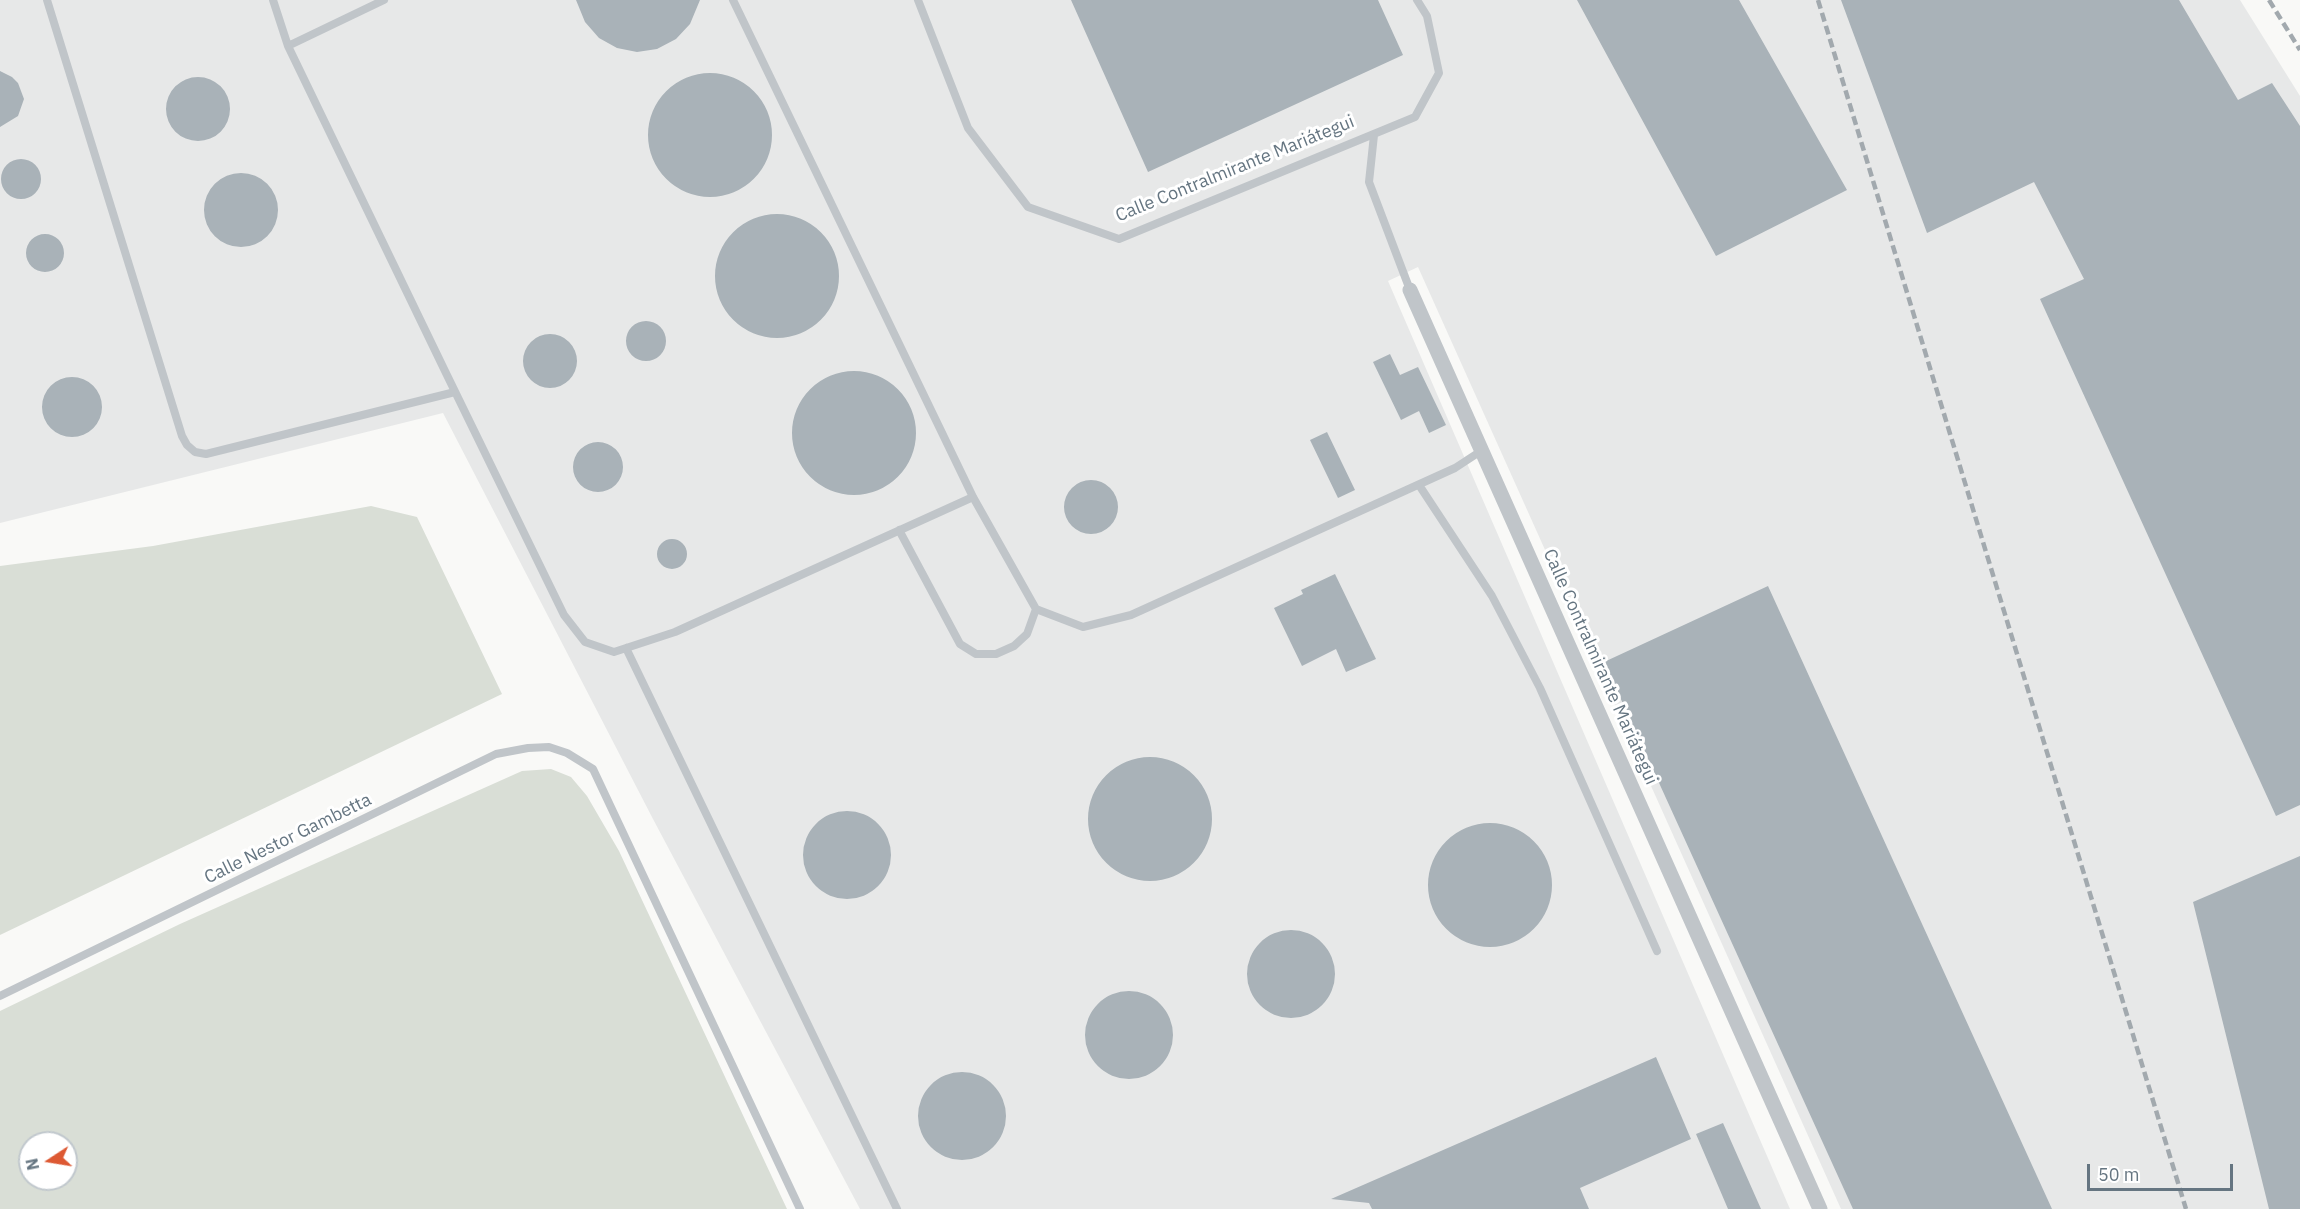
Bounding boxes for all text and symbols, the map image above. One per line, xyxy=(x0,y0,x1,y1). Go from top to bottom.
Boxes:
street label: Calle Contralmirante Mariátegui xyxy=(1112,111,1358,227)
street label: Calle Contralmirante Mariátegui xyxy=(1538,546,1662,788)
street label: Calle Nestor Gambetta xyxy=(201,789,375,889)
north arrow xyxy=(18,1131,78,1191)
scale bar xyxy=(2090,1152,2236,1190)
text: N xyxy=(21,1157,43,1172)
text: 50 m xyxy=(2098,1163,2140,1186)

